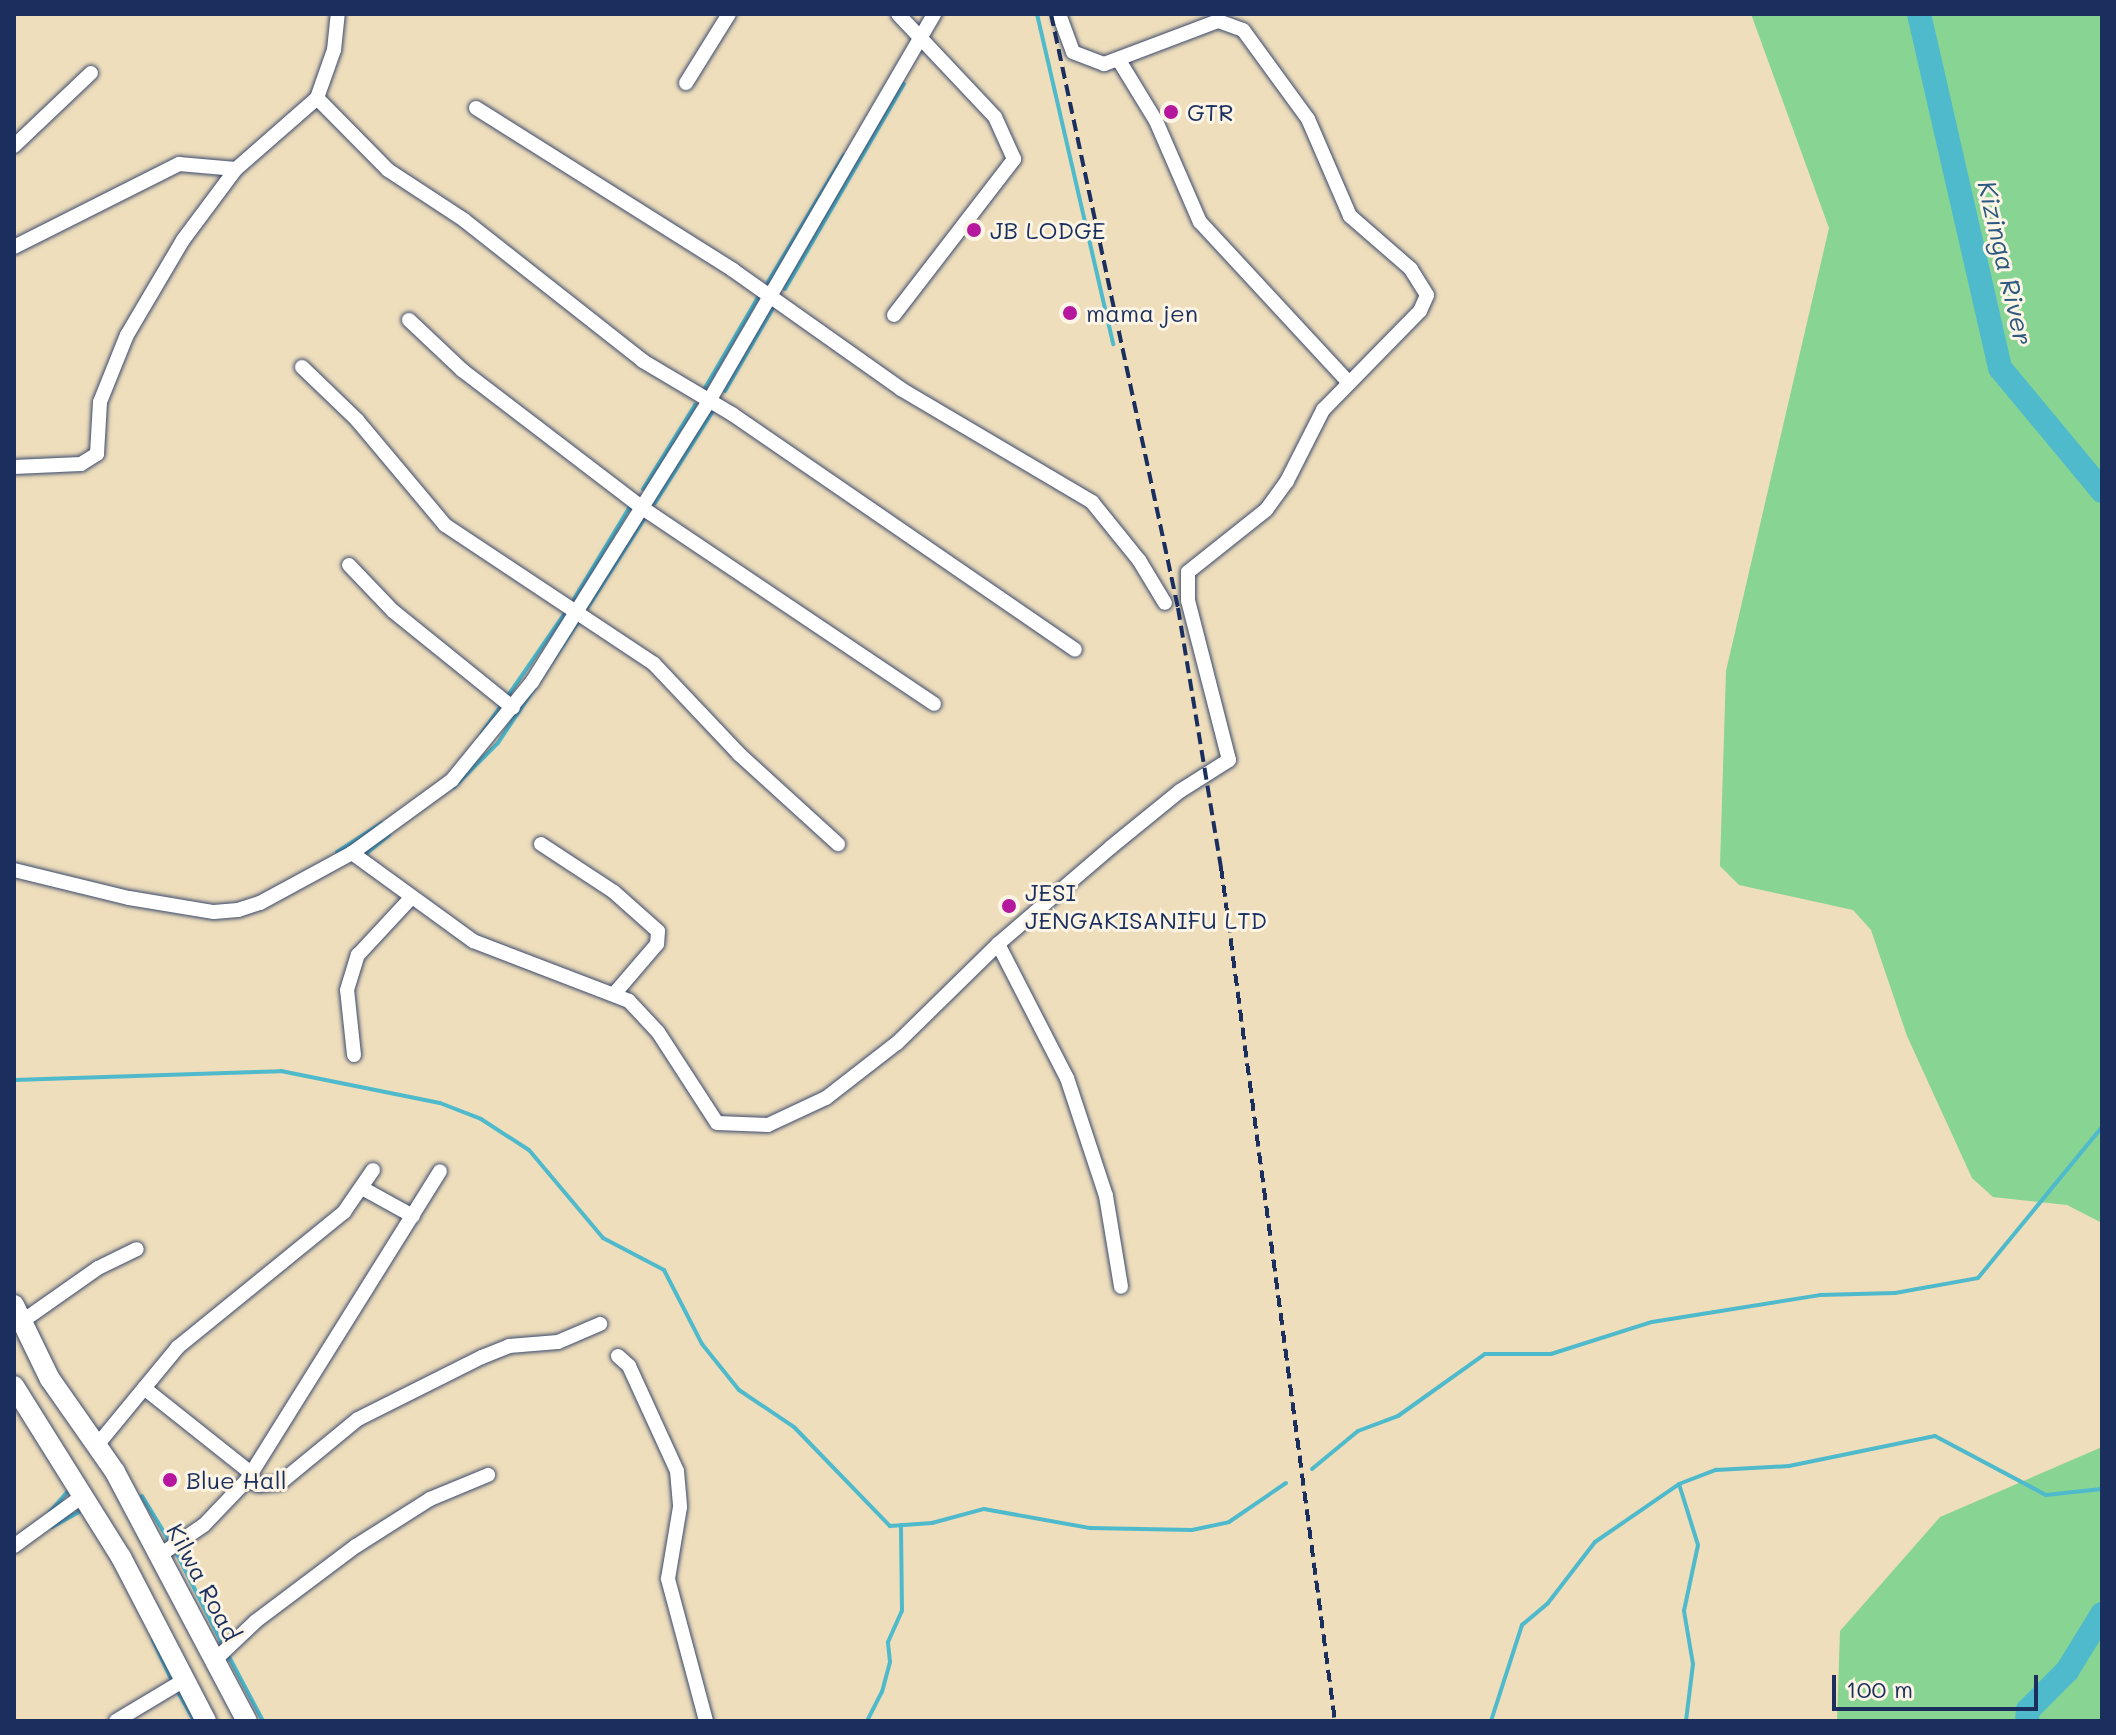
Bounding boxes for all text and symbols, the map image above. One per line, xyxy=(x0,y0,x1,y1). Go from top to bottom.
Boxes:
place label: GTR xyxy=(1187,98,1234,126)
marker: GTR xyxy=(1162,103,1180,121)
water label: Kizinga River xyxy=(1971,178,2039,348)
place label: JB LODGE xyxy=(990,216,1105,244)
marker: JB LODGE xyxy=(965,221,983,239)
place label: mama jen xyxy=(1086,299,1198,327)
marker: mama jen xyxy=(1061,304,1079,322)
place label: JESI JENGAKISANIFU LTD xyxy=(1025,878,1267,934)
marker: JESI JENGAKISANIFU LTD xyxy=(1000,897,1018,915)
place label: Blue Hall xyxy=(186,1466,287,1494)
marker: Blue Hall xyxy=(161,1471,179,1489)
street label: Kilwa Road xyxy=(161,1518,247,1646)
scale bar xyxy=(1836,1659,2042,1709)
text: 100 m xyxy=(1846,1673,1913,1704)

